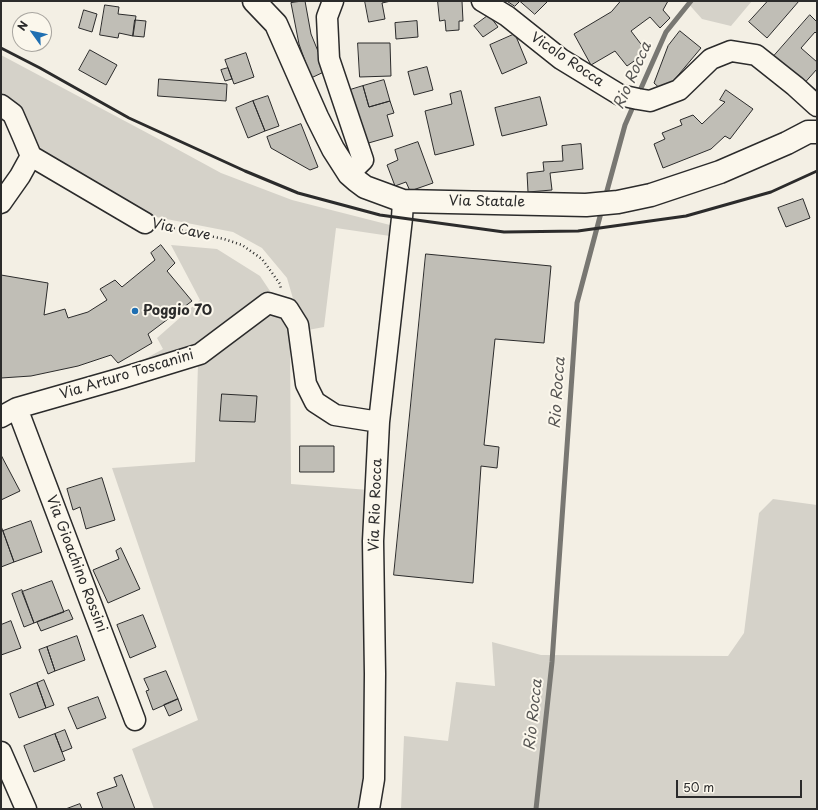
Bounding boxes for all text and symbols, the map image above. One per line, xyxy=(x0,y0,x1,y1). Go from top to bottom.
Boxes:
north arrow xyxy=(12,12,52,52)
text: N xyxy=(13,17,32,34)
street label: Vicolo Rocca xyxy=(527,29,607,91)
water label: Rio Rocca xyxy=(610,40,656,112)
street label: Via Statale xyxy=(449,193,525,211)
street label: Via Cave xyxy=(150,216,212,244)
place label: Poggio 70 xyxy=(143,303,212,319)
marker: Poggio 70 xyxy=(130,306,140,316)
street label: Via Arturo Toscanini xyxy=(58,347,196,403)
water label: Rio Rocca xyxy=(547,357,569,429)
street label: Via Rio Rocca xyxy=(366,458,386,552)
street label: Via Gioachino Rossini xyxy=(42,493,110,635)
water label: Rio Rocca xyxy=(521,679,547,751)
scale bar xyxy=(678,772,804,798)
text: 50 m xyxy=(683,778,714,796)

